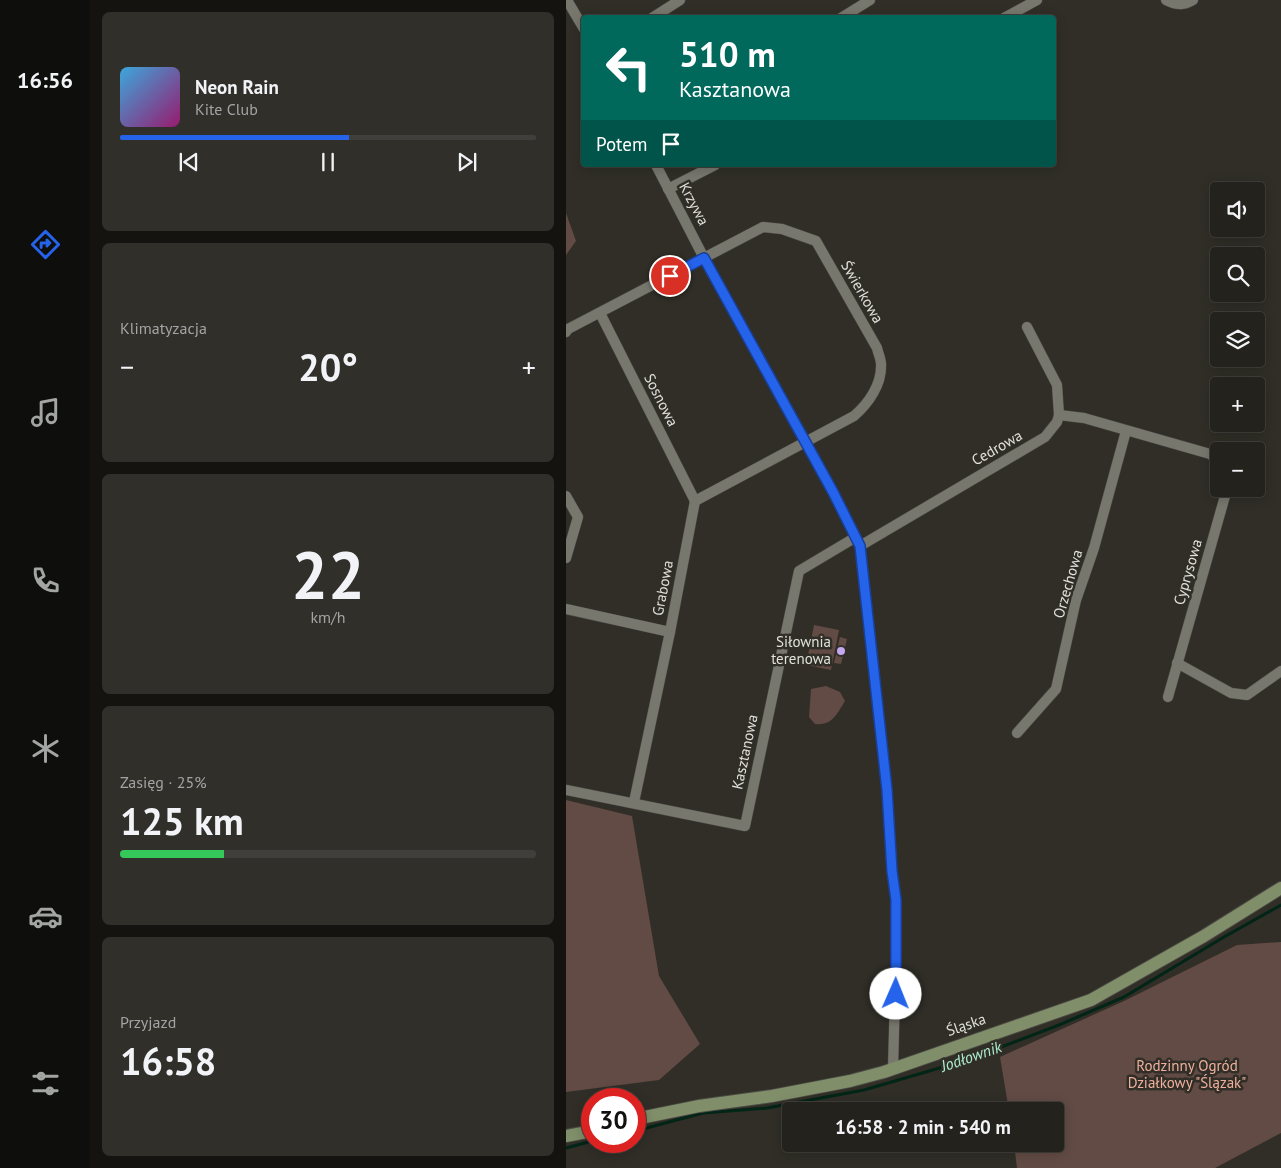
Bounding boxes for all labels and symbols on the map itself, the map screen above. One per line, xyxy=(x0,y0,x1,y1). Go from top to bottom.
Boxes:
street label: Krzywa xyxy=(675,179,714,229)
pin xyxy=(649,255,691,297)
street label: Świerkowa xyxy=(837,257,888,326)
street label: Sosnowa xyxy=(640,370,683,429)
street label: Cedrowa xyxy=(968,426,1025,470)
street label: Cyprysowa xyxy=(1169,537,1206,607)
street label: Orzechowa xyxy=(1049,547,1086,620)
street label: Grabowa xyxy=(648,559,677,617)
place label: Siłownia terenowa xyxy=(771,632,831,668)
marker: Siłownia terenowa xyxy=(835,645,847,657)
street label: Kasztanowa xyxy=(727,713,762,791)
position arrow xyxy=(869,967,921,1019)
street label: Śląska xyxy=(943,1009,988,1040)
water label: Jodłownik xyxy=(937,1036,1005,1076)
park label: Rodzinny Ogród Działkowy "Ślązak" xyxy=(1128,1056,1246,1092)
speed limit sign: 30 xyxy=(581,1088,646,1153)

